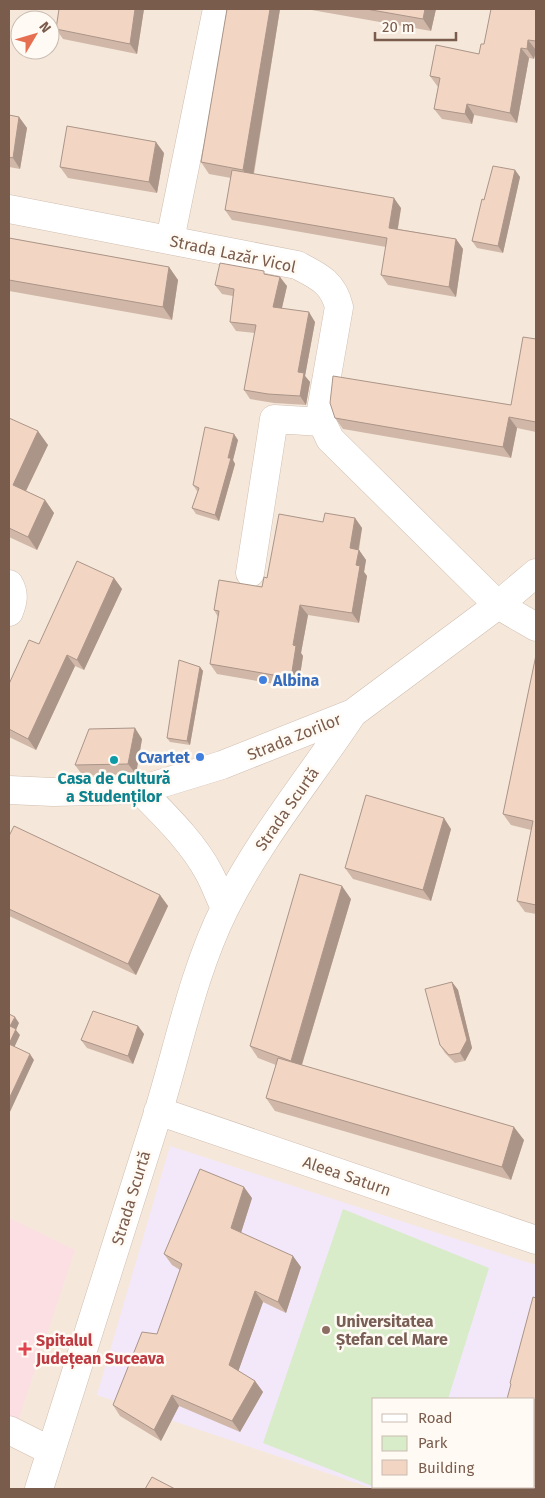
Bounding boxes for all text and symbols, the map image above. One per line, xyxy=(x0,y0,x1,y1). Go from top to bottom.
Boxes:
north arrow xyxy=(10,10,60,60)
scale bar xyxy=(375,10,456,42)
text: N xyxy=(35,18,54,36)
text: 20 m xyxy=(382,18,415,36)
street label: Strada Lazăr Vicol xyxy=(168,231,298,277)
place label: Albina xyxy=(272,671,319,690)
marker: Albina xyxy=(257,674,269,686)
street label: Strada Zorilor xyxy=(244,709,344,764)
place label: Cvartet xyxy=(138,748,191,767)
marker: Cvartet xyxy=(194,751,206,763)
marker: Casa de Cultură a Studenților xyxy=(108,754,120,766)
street label: Strada Scurtă xyxy=(251,764,323,854)
place label: Casa de Cultură a Studenților xyxy=(58,769,171,807)
street label: Strada Scurtă xyxy=(108,1149,154,1247)
street label: Aleea Saturn xyxy=(300,1152,394,1200)
place label: Universitatea Ștefan cel Mare xyxy=(336,1312,448,1350)
marker: Universitatea Ștefan cel Mare xyxy=(320,1324,332,1336)
place label: Spitalul Județean Suceava xyxy=(35,1331,165,1369)
marker: Spitalul Județean Suceava xyxy=(18,1342,32,1356)
legend xyxy=(372,1398,535,1488)
text: Road xyxy=(418,1409,453,1427)
text: Park xyxy=(418,1434,448,1452)
text: Building xyxy=(418,1459,474,1477)

